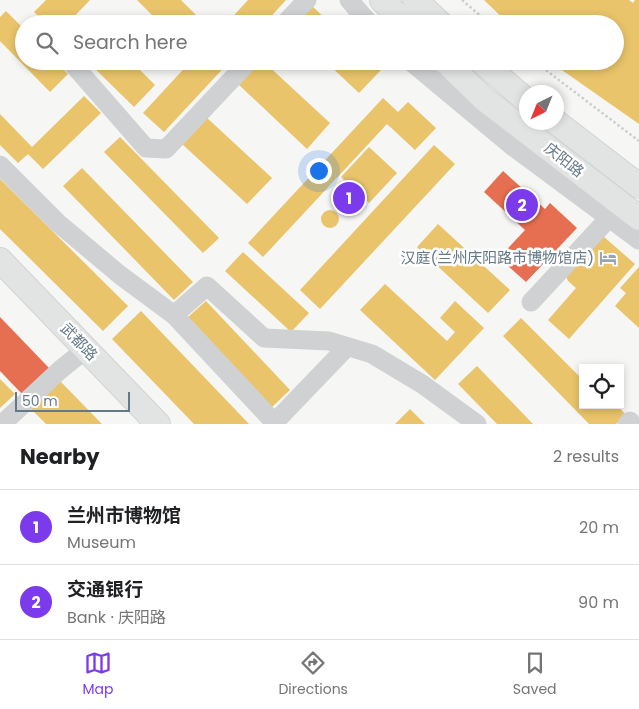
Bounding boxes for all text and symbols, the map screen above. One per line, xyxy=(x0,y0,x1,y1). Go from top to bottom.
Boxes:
search box xyxy=(15,15,624,70)
icon: search xyxy=(33,29,61,57)
text: Search here xyxy=(73,29,187,56)
north arrow xyxy=(519,85,564,130)
street label: 庆阳路 xyxy=(540,137,589,182)
your location xyxy=(306,158,332,184)
pin: 1 xyxy=(333,179,365,217)
pin: 2 xyxy=(506,186,538,224)
place label: 汉庭(兰州庆阳路市博物馆店) xyxy=(400,247,594,268)
hotel icon: 汉庭(兰州庆阳路市博物馆店) xyxy=(598,248,618,268)
street label: 武都路 xyxy=(56,318,103,365)
map controls xyxy=(579,364,624,409)
button: locate xyxy=(579,364,624,409)
scale bar xyxy=(15,389,130,412)
text: 50 m xyxy=(22,391,58,411)
text: Nearby xyxy=(20,442,100,471)
text: 2 results xyxy=(553,445,619,468)
text: 兰州市博物馆 xyxy=(67,502,181,529)
text: 1 xyxy=(33,516,39,539)
text: 20 m xyxy=(579,516,619,539)
text: Museum xyxy=(67,531,136,554)
text: 交通银行 xyxy=(67,576,143,603)
text: 2 xyxy=(31,591,41,614)
text: 90 m xyxy=(578,591,619,614)
text: Bank · 庆阳路 xyxy=(67,606,166,629)
tab: Map xyxy=(82,649,113,700)
tab: Directions xyxy=(278,649,348,700)
tab: Saved xyxy=(513,649,557,700)

